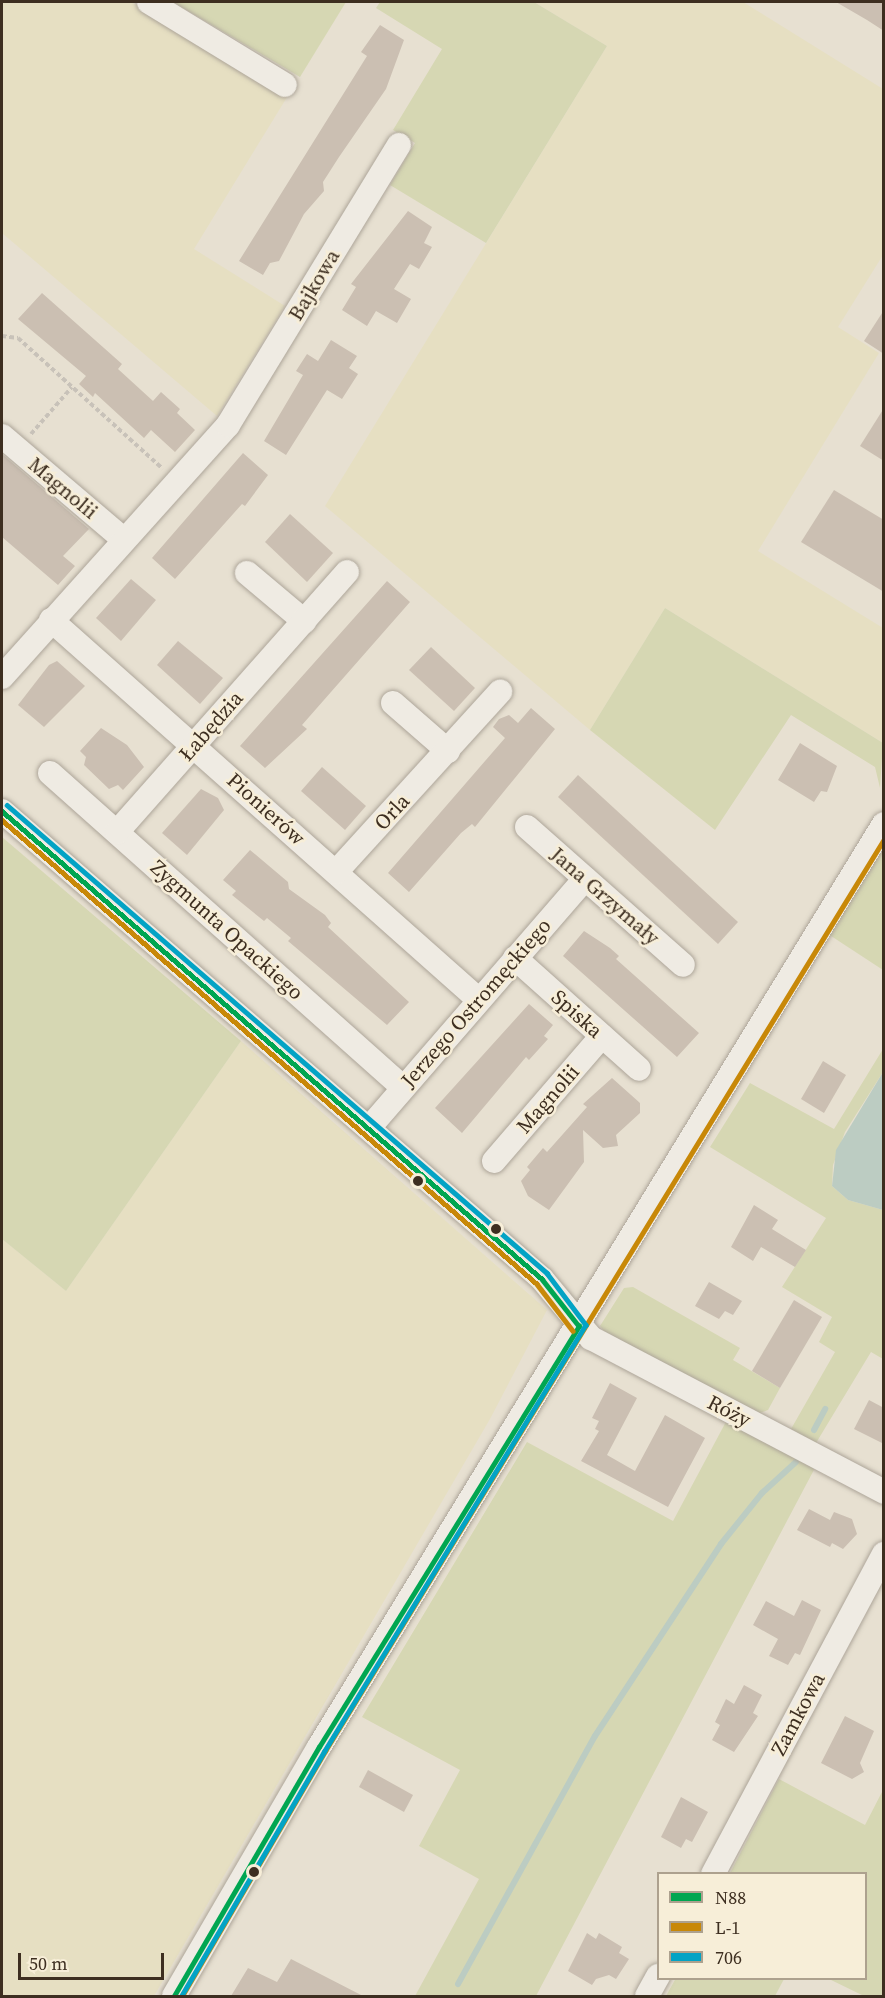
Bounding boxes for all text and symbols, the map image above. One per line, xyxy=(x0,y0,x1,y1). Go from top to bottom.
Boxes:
street label: Bajkowa xyxy=(283,245,345,325)
street label: Magnolii xyxy=(23,452,103,524)
street label: Łabędzia xyxy=(174,686,248,766)
street label: Pionierów xyxy=(222,767,310,851)
street label: Orla xyxy=(369,789,415,835)
street label: Jana Grzymały xyxy=(545,842,665,950)
street label: Zygmunta Opackiego xyxy=(145,855,309,1005)
street label: Jerzego Ostromęckiego xyxy=(396,913,556,1093)
street label: Spiska xyxy=(546,985,608,1043)
street label: Magnolii xyxy=(511,1060,585,1138)
unlabelled marker xyxy=(412,1175,424,1187)
unlabelled marker xyxy=(490,1223,502,1235)
street label: Róży xyxy=(703,1389,755,1433)
street label: Zamkowa xyxy=(766,1668,830,1760)
unlabelled marker xyxy=(248,1866,260,1878)
legend xyxy=(657,1872,867,1980)
text: N88 xyxy=(715,1885,746,1910)
text: L-1 xyxy=(715,1915,740,1940)
scale bar xyxy=(21,1941,166,1979)
text: 706 xyxy=(715,1945,742,1970)
text: 50 m xyxy=(29,1951,67,1976)

